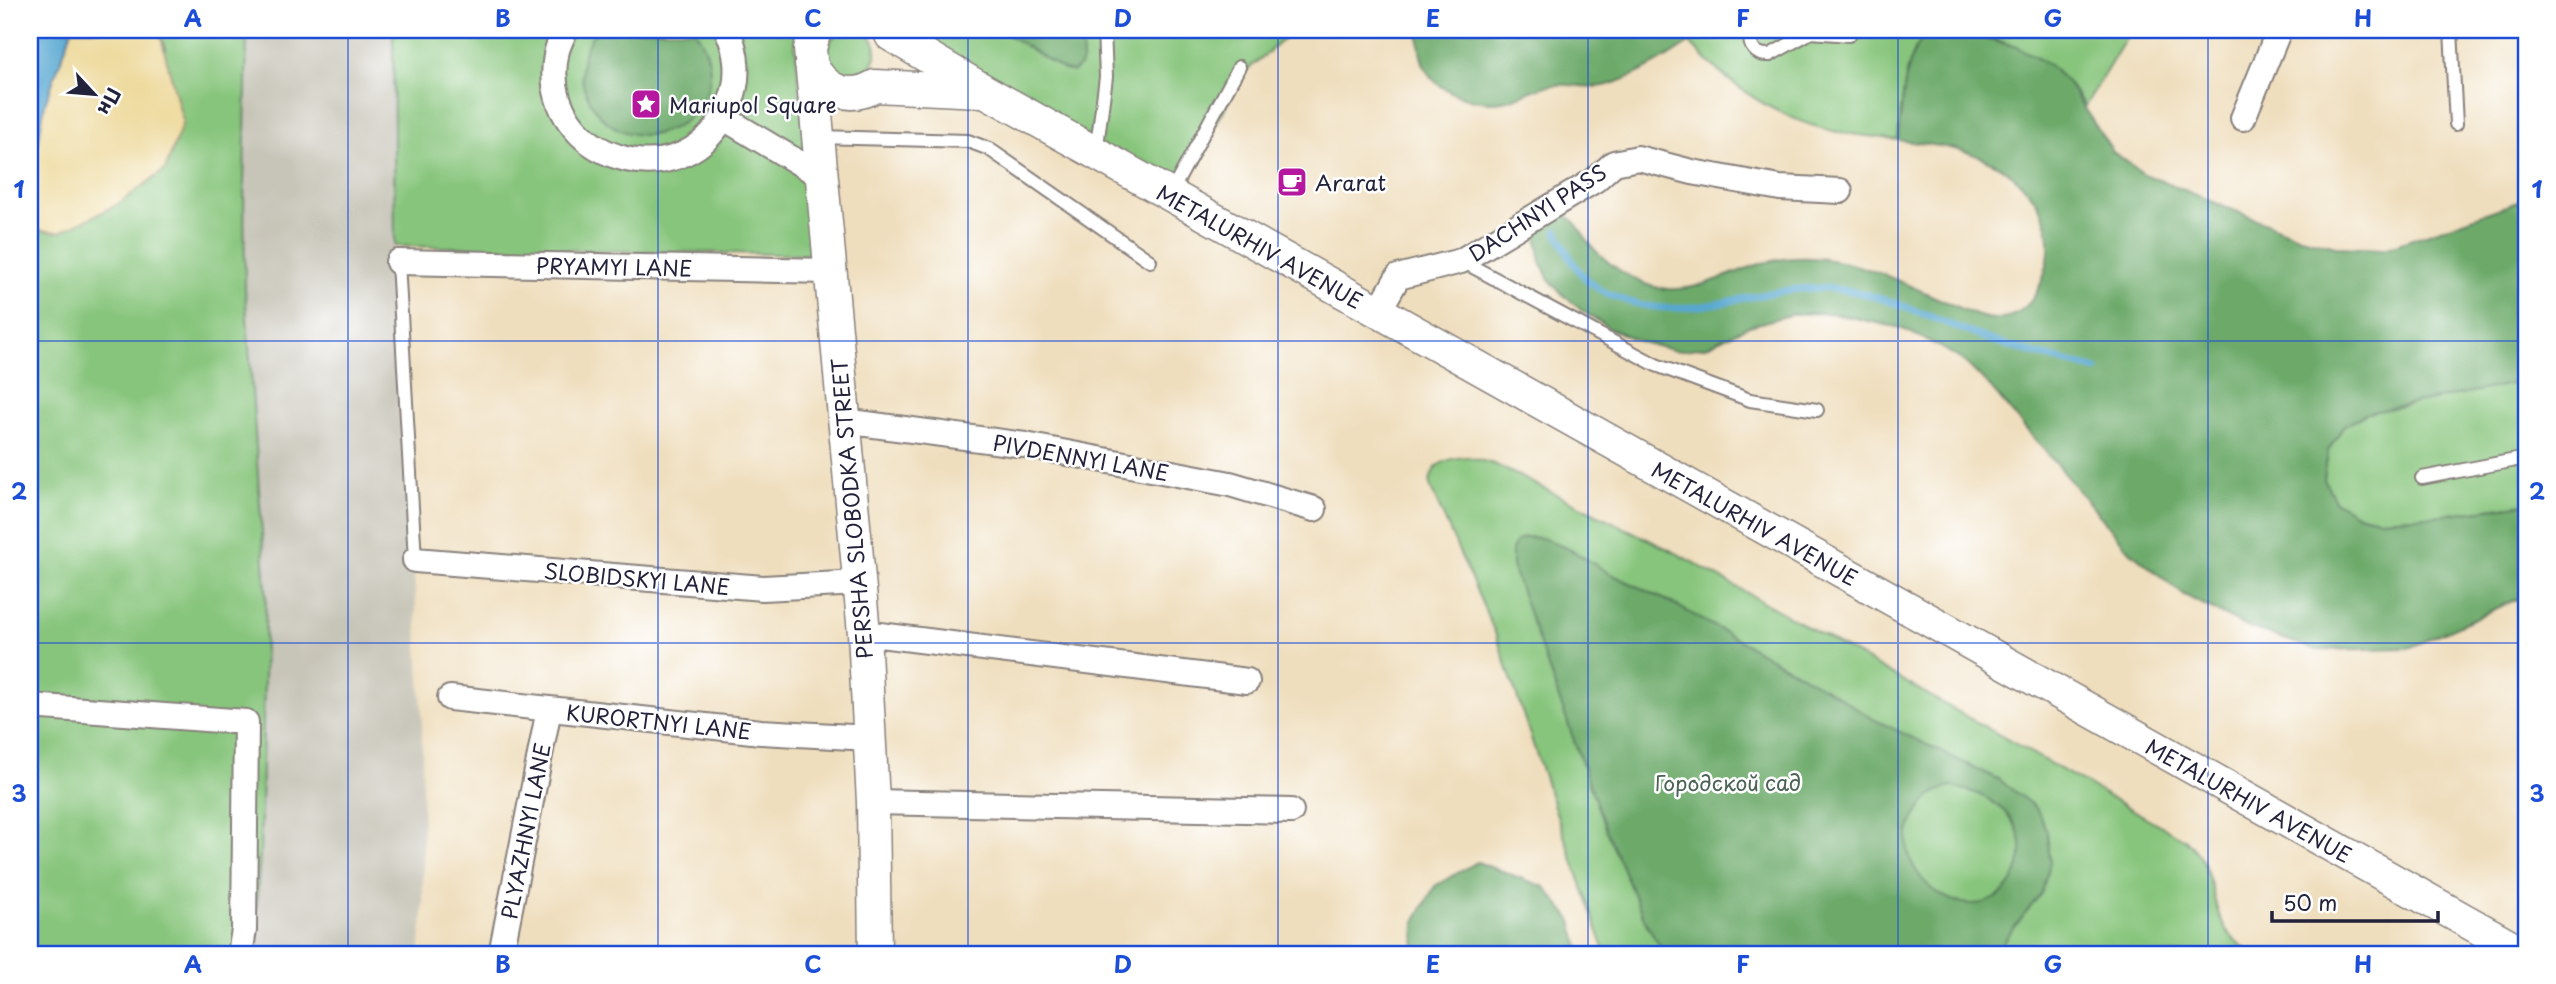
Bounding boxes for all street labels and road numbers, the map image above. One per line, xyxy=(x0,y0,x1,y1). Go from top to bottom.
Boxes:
street label: DACHNYI PASS xyxy=(1462,155,1612,269)
street label: METALURHIV AVENUE xyxy=(1151,176,1369,316)
street label: PRYAMYI LANE xyxy=(535,249,693,283)
street label: PERSHA SLOBODKA STREET xyxy=(822,356,880,661)
street label: PIVDENNYI LANE xyxy=(990,426,1172,488)
street label: METALURHIV AVENUE xyxy=(1646,453,1864,593)
street label: SLOBIDSKYI LANE xyxy=(543,554,731,602)
street label: KURORTNYI LANE xyxy=(565,695,753,747)
street label: METALURHIV AVENUE xyxy=(2140,730,2358,870)
street label: PLYAZHNYI LANE xyxy=(492,740,558,922)

